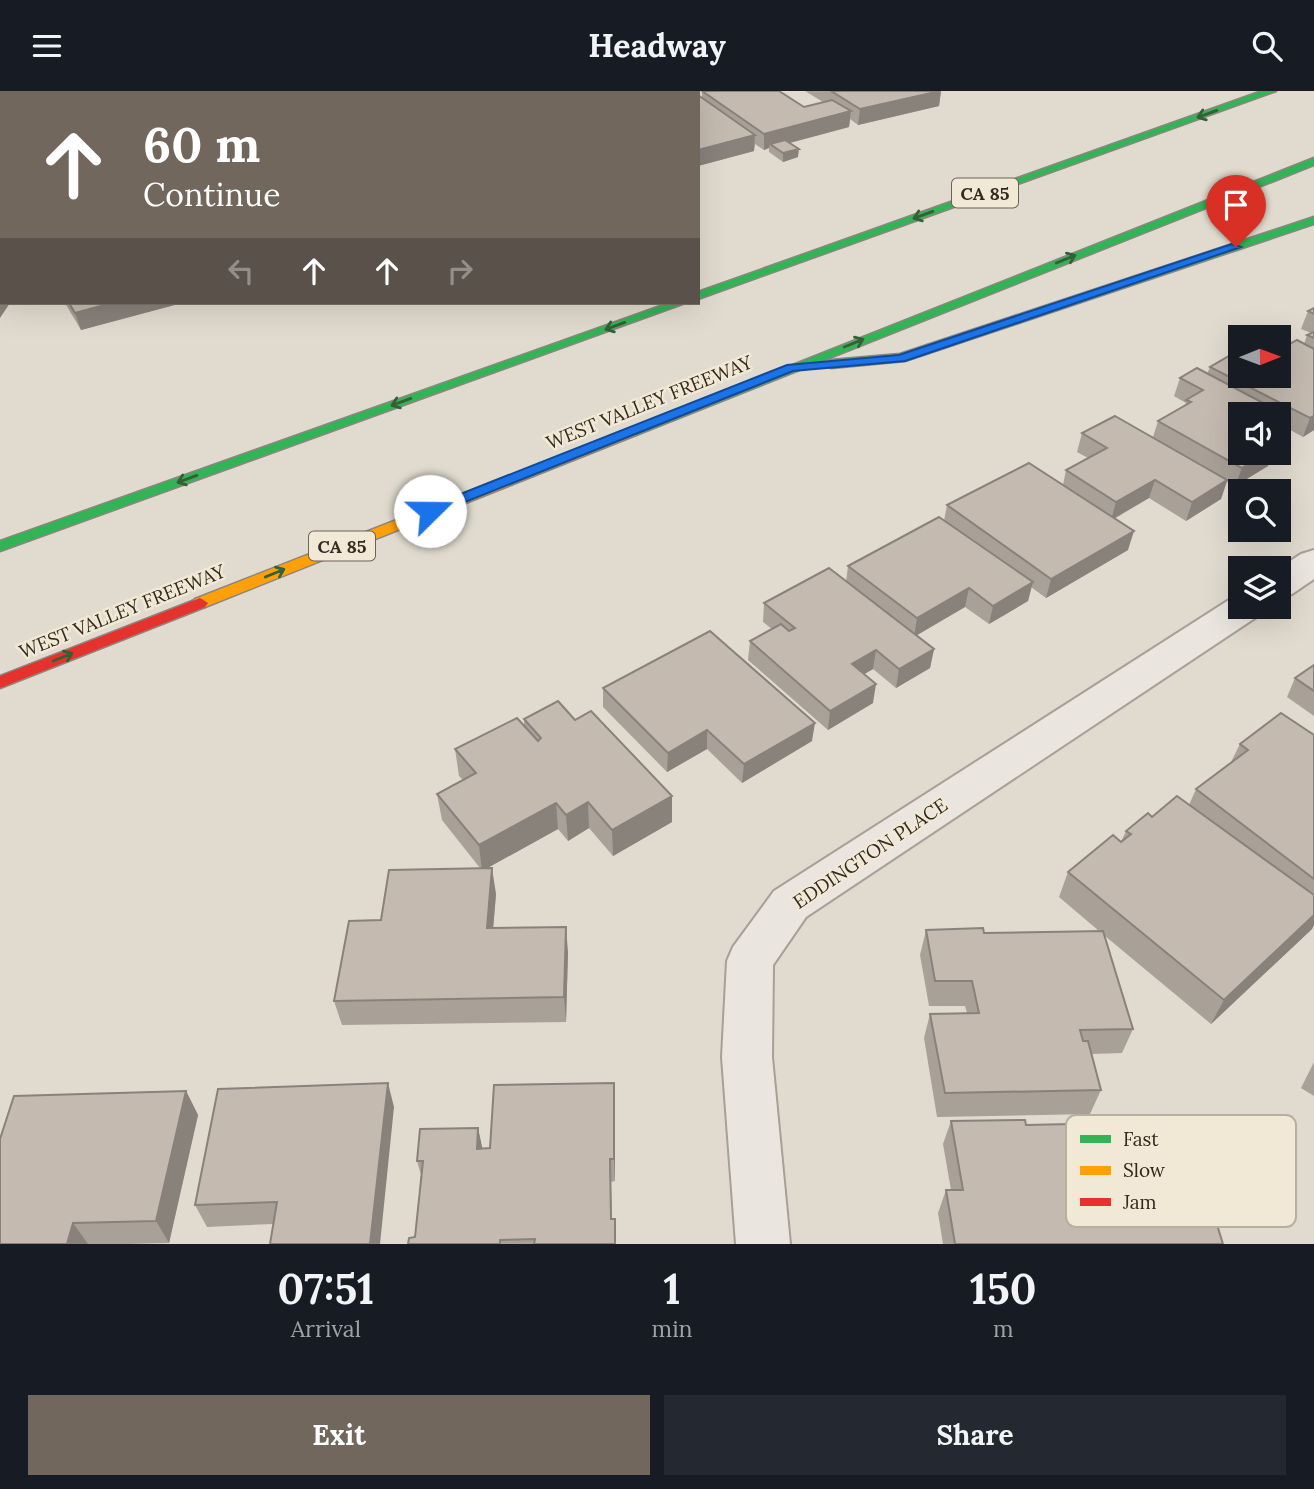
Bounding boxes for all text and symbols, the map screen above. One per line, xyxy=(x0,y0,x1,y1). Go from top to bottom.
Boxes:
text: Headway xyxy=(588,25,726,66)
icon: menu xyxy=(28,27,66,65)
icon: search xyxy=(1248,27,1286,65)
one-way arrow xyxy=(1196,109,1218,121)
text: 60 m xyxy=(143,113,260,175)
icon: ahead xyxy=(28,119,119,210)
text: Continue xyxy=(143,174,280,215)
pin xyxy=(1206,175,1266,247)
road number: CA 85 xyxy=(952,179,1018,207)
icon: arrive xyxy=(1217,186,1255,224)
one-way arrow xyxy=(913,210,935,223)
icon: left xyxy=(222,252,260,290)
icon: ahead xyxy=(295,252,333,290)
icon: ahead xyxy=(368,252,406,290)
icon: right xyxy=(441,252,479,290)
one-way arrow xyxy=(1055,252,1076,265)
one-way arrow xyxy=(605,321,627,333)
north arrow xyxy=(1228,325,1292,389)
map controls xyxy=(1228,325,1291,619)
one-way arrow xyxy=(843,335,865,348)
street label: WEST VALLEY FREEWAY xyxy=(542,349,756,454)
one-way arrow xyxy=(390,397,412,410)
button: sound xyxy=(1228,402,1291,465)
one-way arrow xyxy=(176,474,198,486)
position arrow xyxy=(393,474,467,548)
button: search xyxy=(1228,479,1291,542)
road number: CA 85 xyxy=(309,531,375,561)
button: layers xyxy=(1228,556,1291,619)
street label: WEST VALLEY FREEWAY xyxy=(15,558,229,663)
one-way arrow xyxy=(264,565,285,578)
one-way arrow xyxy=(52,649,74,662)
street label: EDDINGTON PLACE xyxy=(788,792,952,914)
legend xyxy=(1066,1115,1296,1227)
text: Fast xyxy=(1123,1127,1159,1151)
text: Slow xyxy=(1123,1158,1166,1182)
text: Jam xyxy=(1122,1190,1157,1214)
text: 07:51 xyxy=(277,1262,374,1316)
text: 1 xyxy=(664,1262,681,1316)
text: 150 xyxy=(970,1262,1037,1316)
text: Arrival xyxy=(291,1314,361,1343)
text: min xyxy=(652,1314,693,1343)
text: m xyxy=(993,1314,1014,1343)
button: Exit xyxy=(28,1395,650,1475)
button: Share xyxy=(664,1395,1286,1475)

